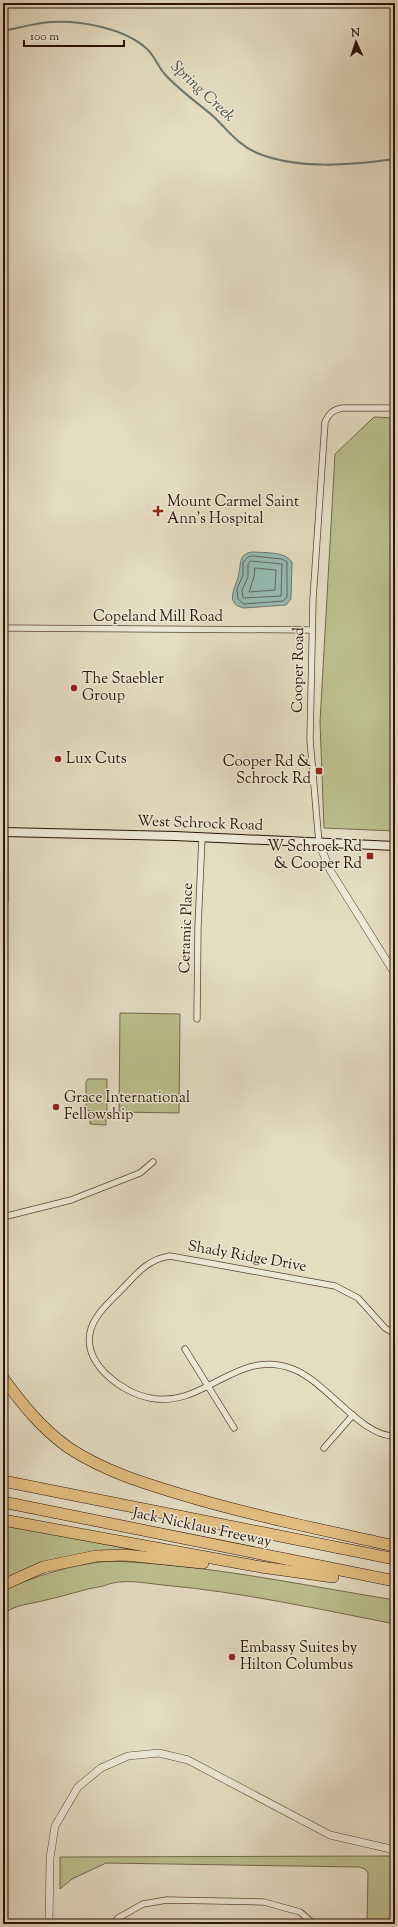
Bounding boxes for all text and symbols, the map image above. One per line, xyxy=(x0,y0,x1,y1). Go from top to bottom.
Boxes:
scale bar xyxy=(24,22,124,48)
north arrow xyxy=(336,22,376,62)
text: N xyxy=(350,25,361,41)
text: 100 m xyxy=(30,28,59,46)
water label: Spring Creek xyxy=(165,56,239,128)
place label: Mount Carmel Saint Ann's Hospital xyxy=(167,492,299,530)
marker: Mount Carmel Saint Ann's Hospital xyxy=(152,505,164,517)
street label: Copeland Mill Road xyxy=(93,607,223,628)
street label: Cooper Road xyxy=(288,626,310,713)
place label: The Staebler Group xyxy=(82,669,164,707)
marker: The Staebler Group xyxy=(69,683,79,693)
place label: Lux Cuts xyxy=(66,749,127,770)
place label: Cooper Rd & Schrock Rd xyxy=(223,752,312,790)
marker: Lux Cuts xyxy=(53,754,63,764)
marker: Cooper Rd & Schrock Rd xyxy=(314,766,324,776)
street label: West Schrock Road xyxy=(137,811,264,837)
place label: W Schrock Rd & Cooper Rd xyxy=(267,837,363,875)
marker: W Schrock Rd & Cooper Rd xyxy=(365,851,375,861)
street label: Ceramic Place xyxy=(175,882,199,974)
place label: Grace International Fellowship xyxy=(64,1088,190,1126)
marker: Grace International Fellowship xyxy=(51,1102,61,1112)
street label: Shady Ridge Drive xyxy=(186,1236,308,1278)
street label: Jack Nicklaus Freeway xyxy=(130,1503,274,1553)
place label: Embassy Suites by Hilton Columbus xyxy=(240,1638,358,1676)
marker: Embassy Suites by Hilton Columbus xyxy=(227,1652,237,1662)

